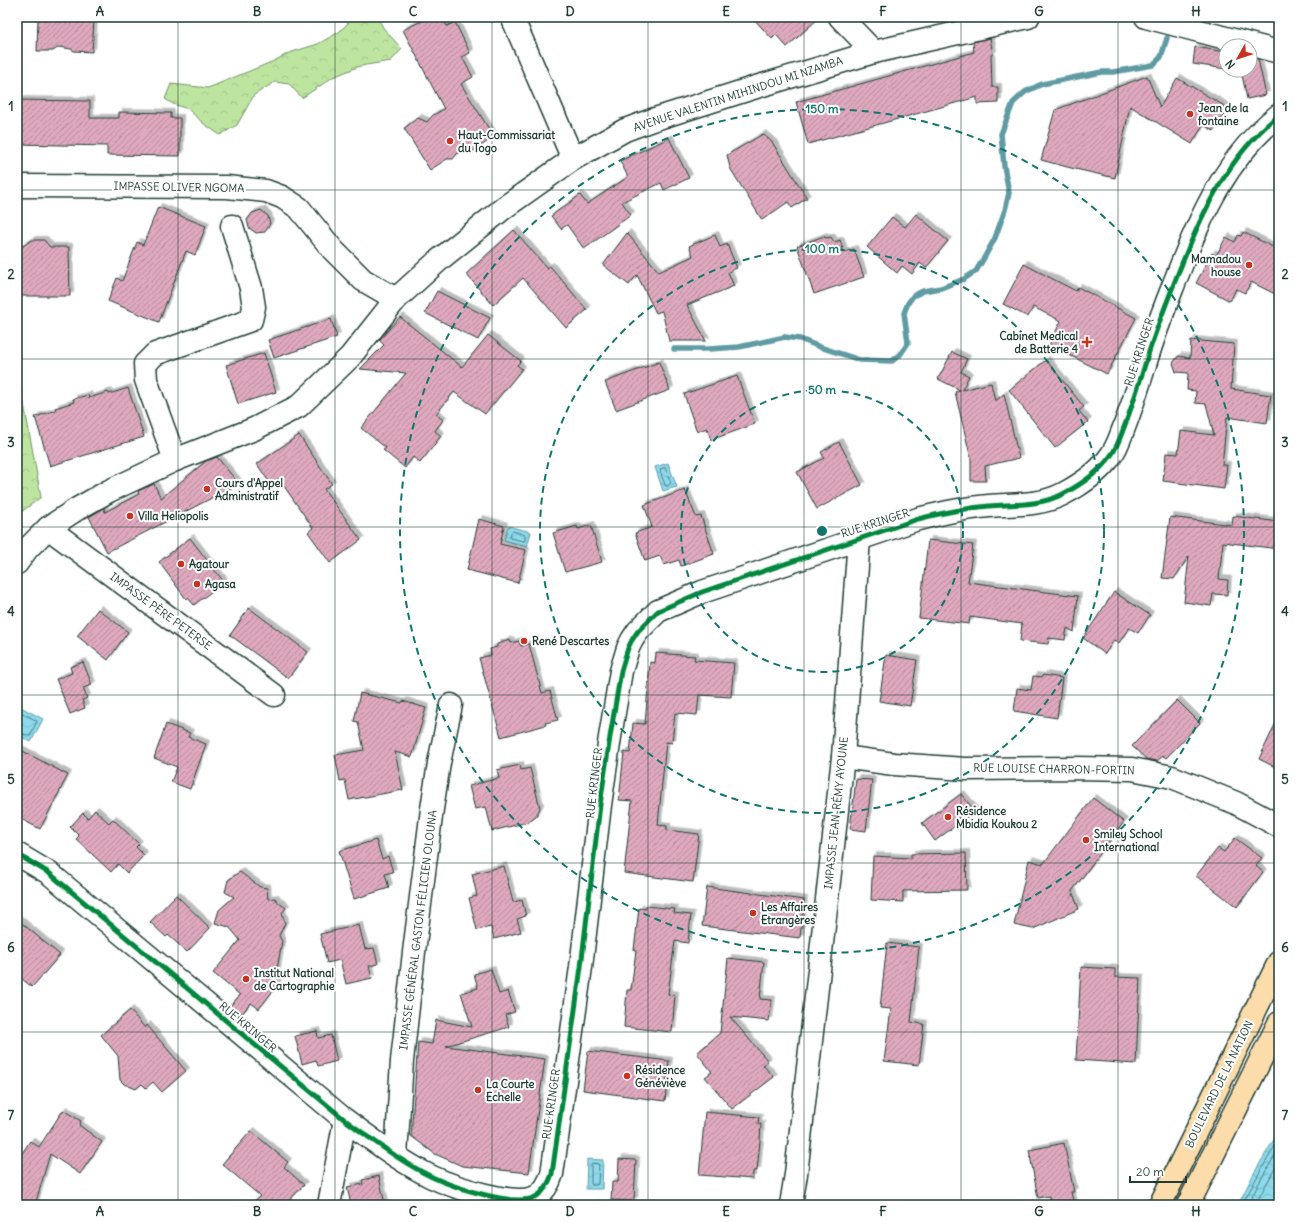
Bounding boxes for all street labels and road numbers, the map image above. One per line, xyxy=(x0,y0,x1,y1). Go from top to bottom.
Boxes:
street label: AVENUE VALENTIN MIHINDOU MI NZAMBA xyxy=(631,53,845,135)
street label: IMPASSE OLIVER NGOMA xyxy=(114,179,244,195)
street label: RUE KRINGER xyxy=(1121,316,1157,388)
street label: RUE KRINGER xyxy=(839,505,911,541)
street label: IMPASSE PÈRE PETERSE xyxy=(107,569,215,653)
street label: IMPASSE JEAN-RÉMY AYOUNE xyxy=(820,736,851,890)
street label: RUE KRINGER xyxy=(583,747,605,819)
street label: RUE LOUISE CHARRON-FORTIN xyxy=(973,761,1135,777)
street label: IMPASSE GÉNÉRAL GASTON FÉLICIEN OLOUNA xyxy=(395,809,440,1051)
street label: RUE KRINGER xyxy=(216,999,280,1055)
street label: BOULEVARD DE LA NATION xyxy=(1182,1018,1256,1150)
street label: RUE KRINGER xyxy=(539,1068,563,1140)

